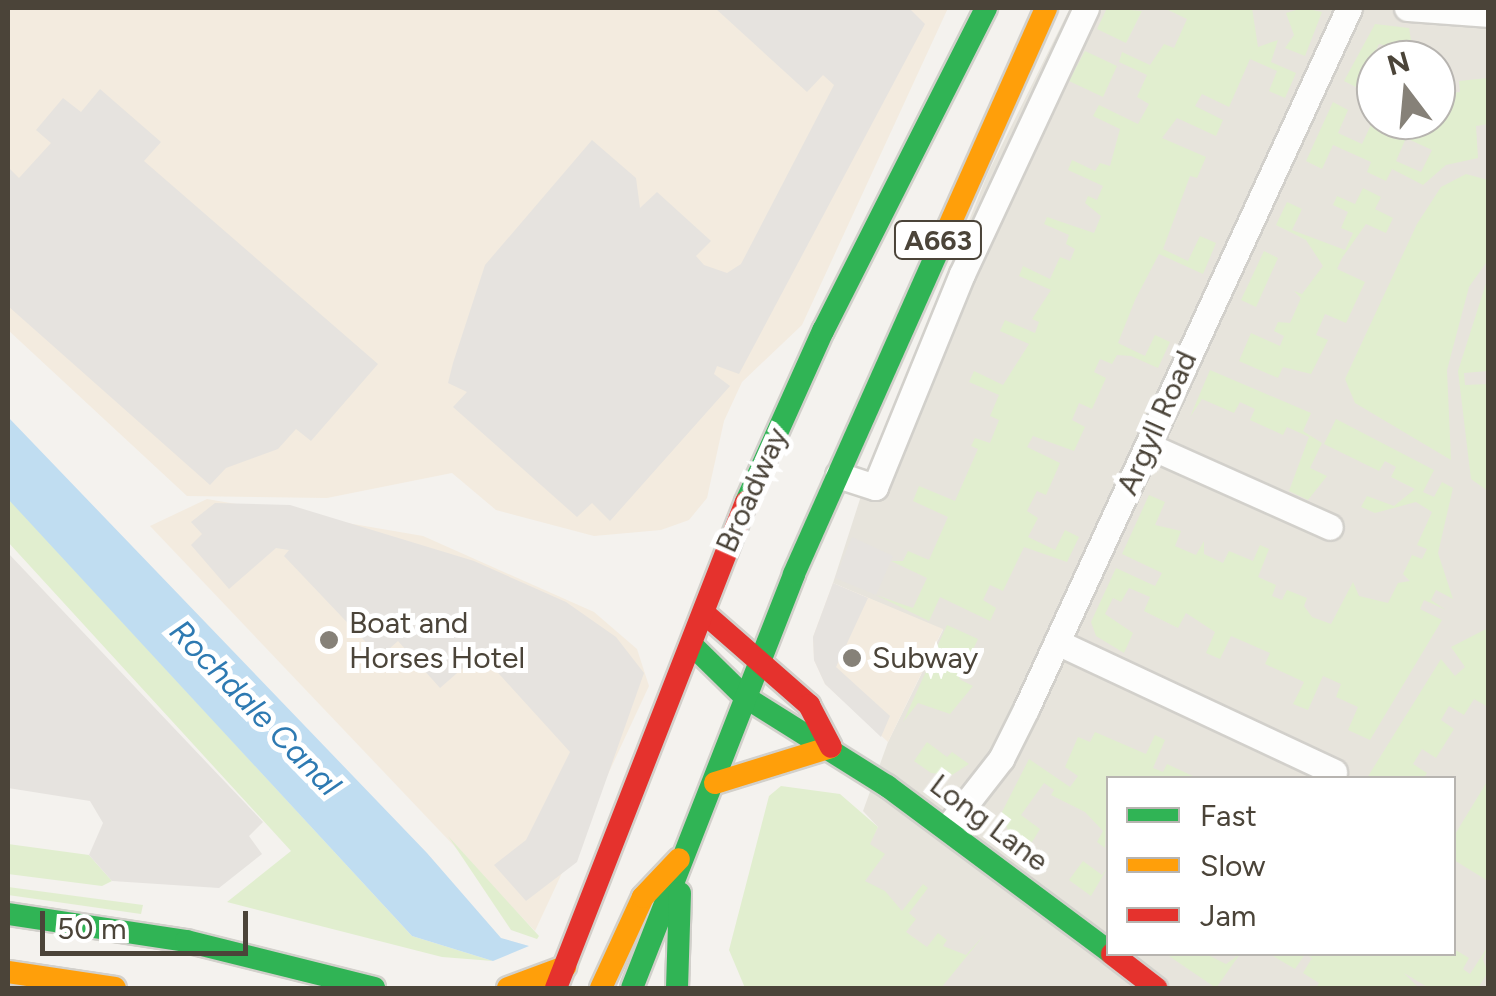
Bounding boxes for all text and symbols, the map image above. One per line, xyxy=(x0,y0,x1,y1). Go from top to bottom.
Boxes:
north arrow xyxy=(1356,40,1456,140)
text: N xyxy=(1383,44,1413,82)
road number: A663 xyxy=(893,217,983,263)
street label: Argyll Road xyxy=(1109,346,1205,500)
street label: Broadway xyxy=(709,422,795,558)
place label: Boat and Horses Hotel xyxy=(349,605,525,676)
water label: Rochdale Canal xyxy=(161,612,349,804)
marker: Boat and Horses Hotel xyxy=(318,629,340,651)
place label: Subway xyxy=(872,640,978,676)
marker: Subway xyxy=(841,647,863,669)
street label: Long Lane xyxy=(923,767,1055,879)
legend xyxy=(1106,776,1456,956)
text: Fast xyxy=(1200,797,1257,834)
text: Slow xyxy=(1200,847,1266,884)
scale bar xyxy=(45,891,252,953)
text: Jam xyxy=(1200,897,1256,934)
text: 50 m xyxy=(57,910,126,947)

